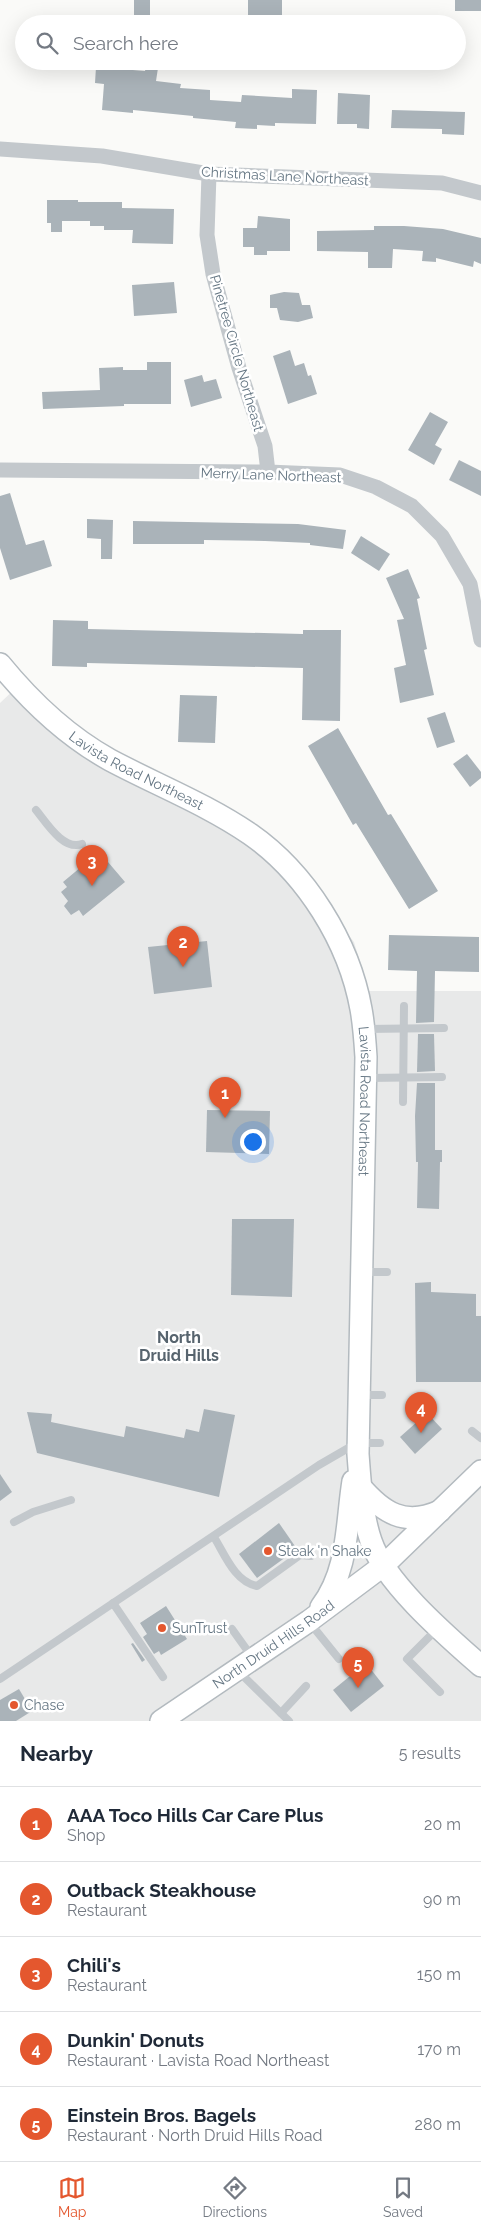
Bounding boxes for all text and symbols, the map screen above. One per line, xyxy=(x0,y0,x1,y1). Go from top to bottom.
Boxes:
search box xyxy=(15,15,466,70)
icon: search xyxy=(33,29,61,57)
text: Search here xyxy=(73,32,179,54)
street label: Christmas Lane Northeast xyxy=(201,164,370,188)
street label: Pinetree Circle Northeast xyxy=(207,273,267,433)
street label: Merry Lane Northeast xyxy=(200,465,342,485)
street label: Lavista Road Northeast xyxy=(66,728,206,813)
pin: 3 xyxy=(76,845,108,886)
pin: 2 xyxy=(167,926,199,967)
street label: Lavista Road Northeast xyxy=(356,1025,374,1177)
pin: 1 xyxy=(209,1077,241,1118)
your location xyxy=(240,1129,266,1155)
district label: North Druid Hills xyxy=(139,1328,219,1365)
pin: 4 xyxy=(405,1392,437,1433)
place label: Steak 'n Shake xyxy=(278,1543,372,1559)
marker: Steak 'n Shake xyxy=(262,1545,274,1557)
street label: North Druid Hills Road xyxy=(210,1597,337,1692)
place label: SunTrust xyxy=(172,1620,228,1636)
marker: SunTrust xyxy=(156,1622,168,1634)
pin: 5 xyxy=(342,1647,374,1688)
place label: Chase xyxy=(24,1697,64,1713)
marker: Chase xyxy=(8,1699,20,1711)
text: Nearby xyxy=(20,1741,93,1766)
text: 5 results xyxy=(399,1744,461,1763)
text: AAA Toco Hills Car Care Plus xyxy=(67,1804,323,1826)
text: 1 xyxy=(32,1815,40,1834)
text: 20 m xyxy=(424,1815,461,1834)
text: Shop xyxy=(67,1826,105,1845)
text: Outback Steakhouse xyxy=(67,1879,256,1901)
text: 2 xyxy=(31,1890,41,1909)
text: 90 m xyxy=(423,1890,461,1909)
text: Restaurant xyxy=(67,1901,147,1920)
text: Chili's xyxy=(67,1954,121,1976)
text: 3 xyxy=(32,1965,40,1984)
text: 150 m xyxy=(417,1965,461,1984)
text: Restaurant xyxy=(67,1976,147,1995)
text: Dunkin' Donuts xyxy=(67,2029,204,2051)
text: 4 xyxy=(31,2040,41,2059)
text: 170 m xyxy=(417,2040,461,2059)
text: Restaurant · Lavista Road Northeast xyxy=(67,2051,329,2070)
text: Einstein Bros. Bagels xyxy=(67,2104,256,2126)
text: 5 xyxy=(32,2115,40,2134)
text: 280 m xyxy=(415,2115,461,2134)
text: Restaurant · North Druid Hills Road xyxy=(67,2126,322,2145)
tab: Map xyxy=(58,2174,86,2220)
tab: Directions xyxy=(202,2174,267,2220)
tab: Saved xyxy=(383,2174,423,2220)

